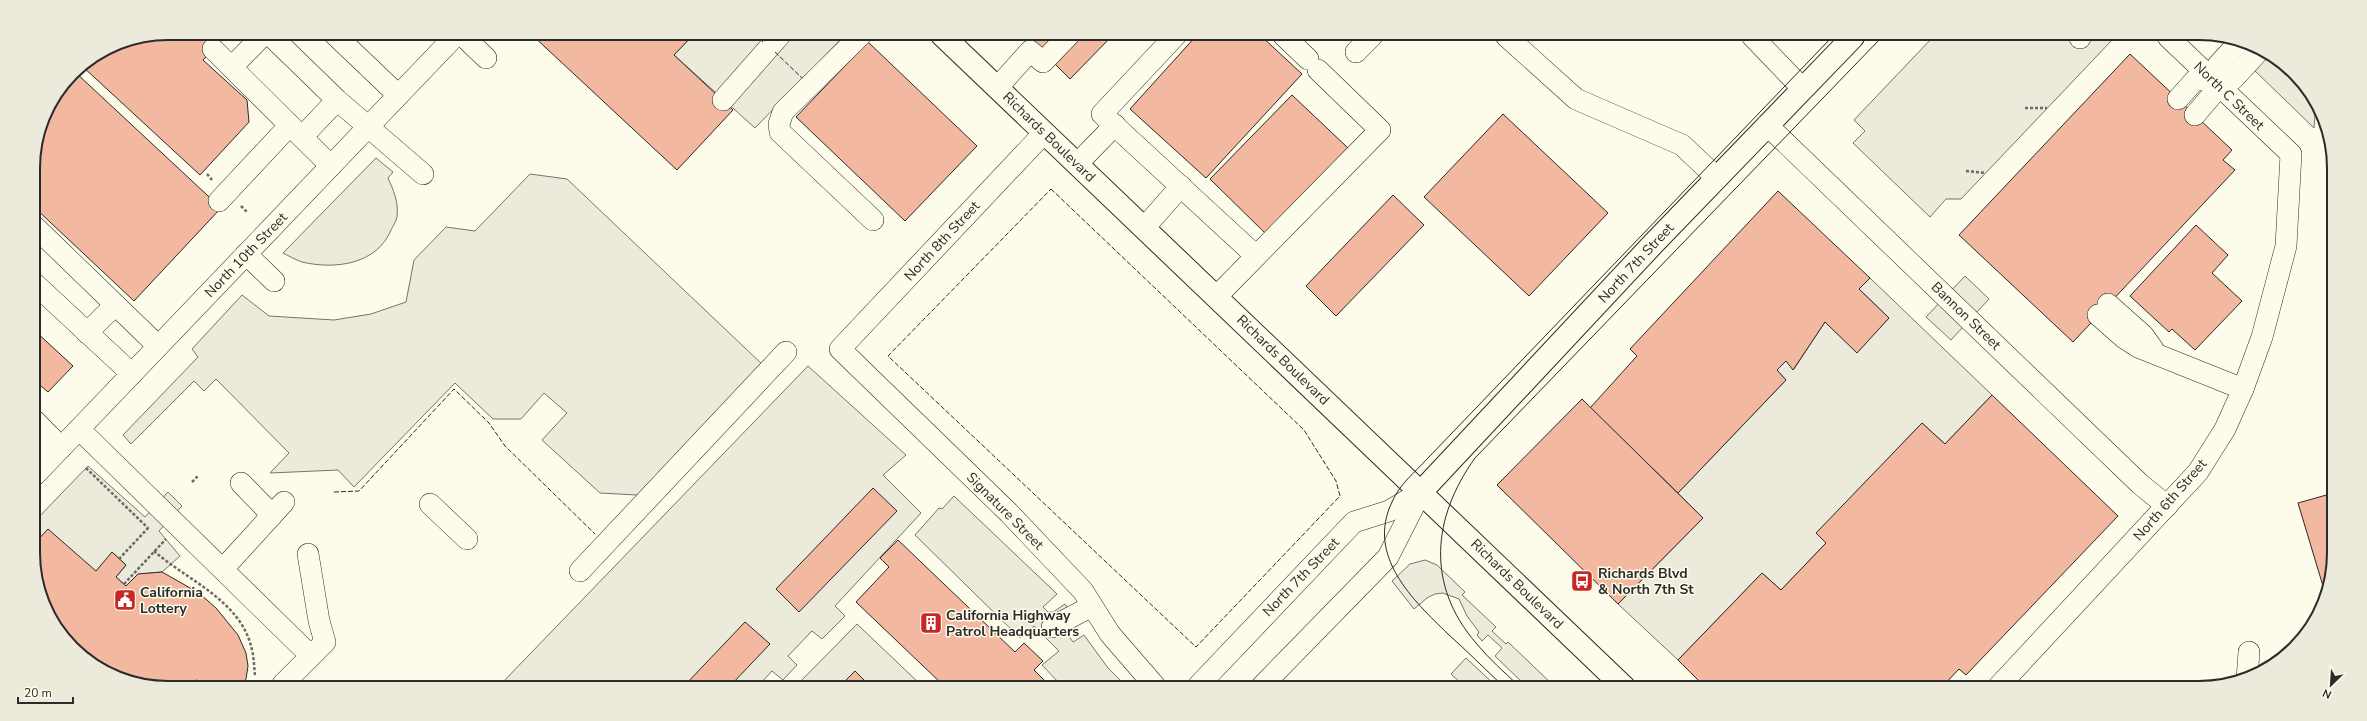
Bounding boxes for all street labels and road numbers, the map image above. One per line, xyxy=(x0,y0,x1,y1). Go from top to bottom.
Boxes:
street label: North C Street xyxy=(2190,57,2268,135)
street label: Richards Boulevard xyxy=(999,88,1099,186)
street label: North 8th Street xyxy=(900,197,984,285)
street label: North 10th Street xyxy=(200,208,292,302)
street label: North 7th Street xyxy=(1594,219,1678,307)
street label: Bannon Street xyxy=(1927,278,2005,354)
street label: Richards Boulevard xyxy=(1233,311,1333,409)
street label: North 6th Street xyxy=(2129,455,2211,545)
street label: Signature Street xyxy=(962,468,1048,554)
street label: North 7th Street xyxy=(1258,533,1344,621)
street label: Richards Boulevard xyxy=(1467,535,1567,633)

